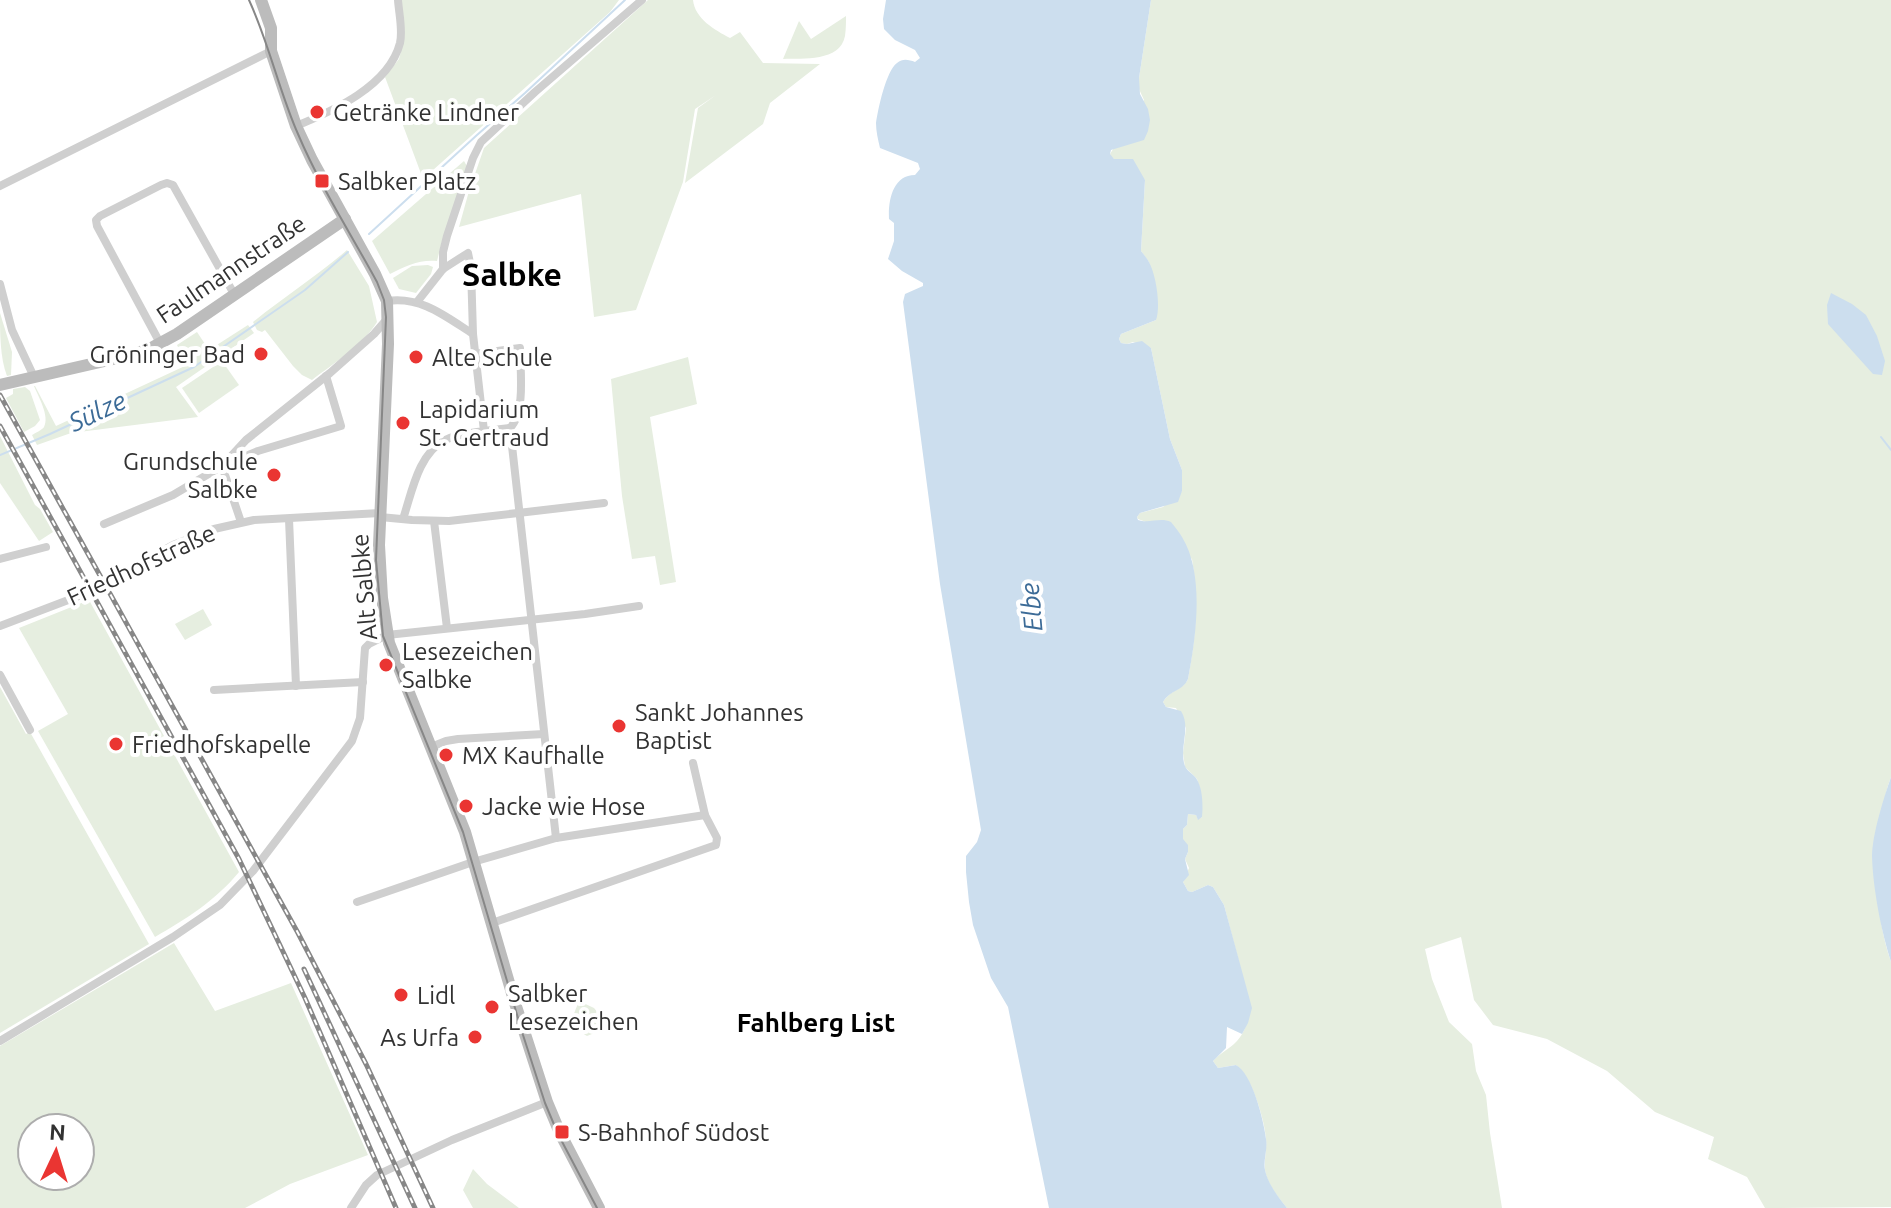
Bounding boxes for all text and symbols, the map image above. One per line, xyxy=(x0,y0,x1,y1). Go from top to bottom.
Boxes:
place label: Getränke Lindner xyxy=(333,99,519,126)
marker: Getränke Lindner xyxy=(308,103,326,121)
place label: Salbker Platz xyxy=(338,168,476,195)
marker: Salbker Platz xyxy=(313,172,331,190)
street label: Faulmannstraße xyxy=(152,209,310,329)
district label: Salbke xyxy=(462,256,562,292)
place label: Gröninger Bad xyxy=(89,341,245,368)
place label: Alte Schule xyxy=(432,344,553,371)
marker: Gröninger Bad xyxy=(252,345,270,363)
marker: Alte Schule xyxy=(407,348,425,366)
water label: Sülze xyxy=(63,385,130,437)
place label: Lapidarium St. Gertraud xyxy=(419,396,550,451)
marker: Lapidarium St. Gertraud xyxy=(394,414,412,432)
place label: Grundschule Salbke xyxy=(123,448,258,503)
marker: Grundschule Salbke xyxy=(265,466,283,484)
street label: Friedhofstraße xyxy=(63,519,219,611)
street label: Alt Salbke xyxy=(346,533,382,641)
water label: Elbe xyxy=(1014,581,1048,633)
place label: Lesezeichen Salbke xyxy=(402,638,533,693)
marker: Lesezeichen Salbke xyxy=(377,656,395,674)
place label: Sankt Johannes Baptist xyxy=(635,699,804,754)
marker: Sankt Johannes Baptist xyxy=(610,717,628,735)
place label: Friedhofskapelle xyxy=(132,731,311,758)
marker: Friedhofskapelle xyxy=(107,735,125,753)
place label: MX Kaufhalle xyxy=(462,742,605,769)
marker: MX Kaufhalle xyxy=(437,746,455,764)
place label: Jacke wie Hose xyxy=(482,793,645,820)
marker: Jacke wie Hose xyxy=(457,797,475,815)
place label: Salbker Lesezeichen xyxy=(508,980,639,1035)
place label: Lidl xyxy=(417,982,455,1009)
marker: Lidl xyxy=(392,986,410,1004)
marker: Salbker Lesezeichen xyxy=(483,998,501,1016)
district label: Fahlberg List xyxy=(737,1008,895,1037)
place label: As Urfa xyxy=(380,1024,459,1051)
marker: As Urfa xyxy=(466,1028,484,1046)
north arrow xyxy=(16,1112,96,1192)
text: N xyxy=(48,1119,66,1145)
place label: S-Bahnhof Südost xyxy=(578,1119,770,1146)
marker: S-Bahnhof Südost xyxy=(553,1123,571,1141)

